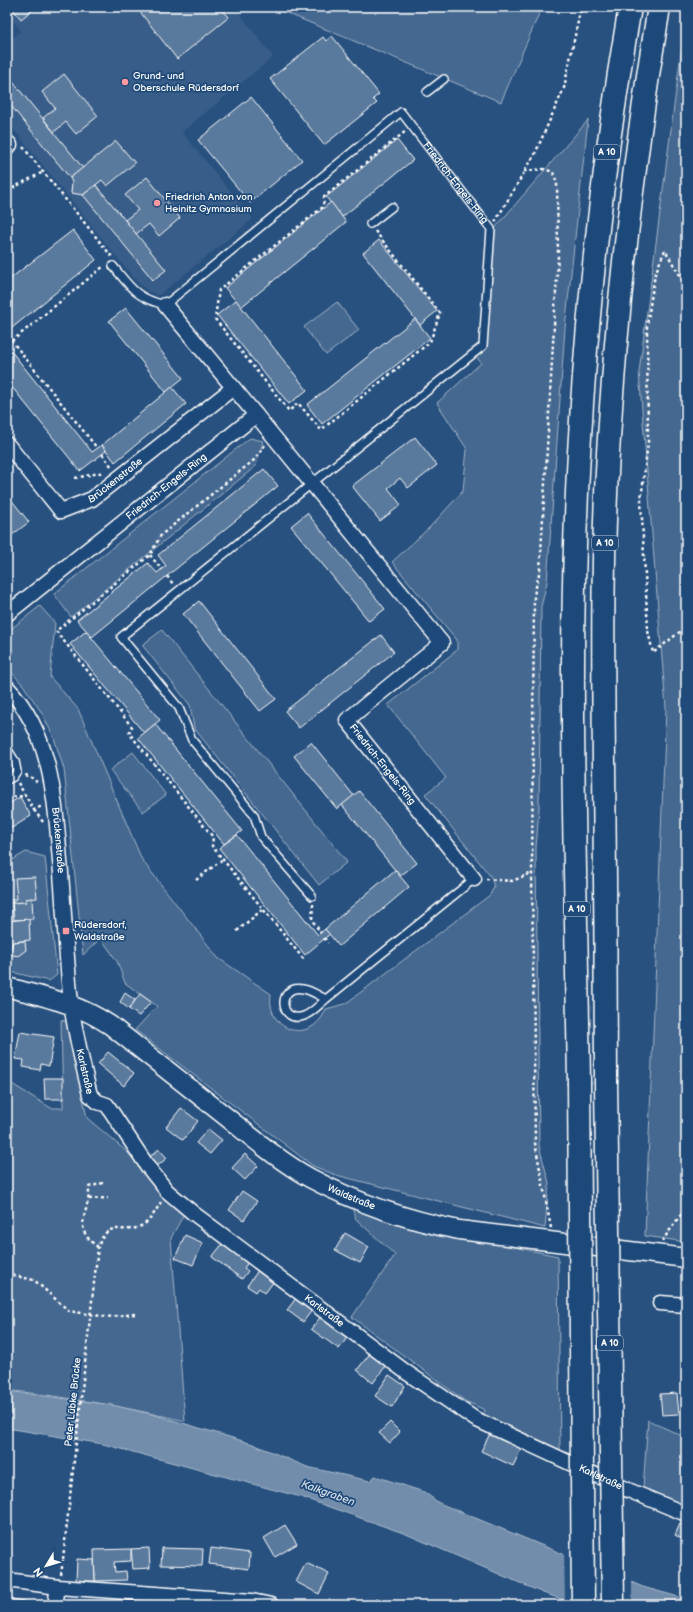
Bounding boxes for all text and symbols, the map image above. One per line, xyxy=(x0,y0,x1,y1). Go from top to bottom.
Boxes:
place label: Grund- und Oberschule Rüdersdorf xyxy=(133,70,239,94)
marker: Grund- und Oberschule Rüdersdorf xyxy=(120,77,130,87)
street label: Friedrich-Engels-Ring xyxy=(420,140,491,226)
road number: A 10 xyxy=(594,145,620,159)
place label: Friedrich Anton von Heinitz Gymnasium xyxy=(165,191,253,215)
marker: Friedrich Anton von Heinitz Gymnasium xyxy=(152,198,162,208)
street label: Friedrich-Engels-Ring xyxy=(124,451,209,522)
street label: Brückenstraße xyxy=(87,455,145,506)
road number: A 10 xyxy=(592,536,618,550)
street label: Friedrich-Engels-Ring xyxy=(347,722,418,807)
street label: Brückenstraße xyxy=(49,806,67,874)
road number: A 10 xyxy=(564,902,590,916)
place label: Rüdersdorf, Waldstraße xyxy=(74,919,127,943)
marker: Rüdersdorf, Waldstraße xyxy=(61,926,71,936)
street label: Karlstraße xyxy=(73,1047,96,1096)
street label: Waldstraße xyxy=(326,1182,377,1213)
street label: Karlstraße xyxy=(302,1292,346,1330)
road number: A 10 xyxy=(597,1336,623,1350)
street label: Peter Lübke Brücke xyxy=(62,1357,84,1447)
street label: Karlstraße xyxy=(577,1462,624,1492)
water label: Kalkgraben xyxy=(299,1477,357,1509)
north arrow xyxy=(26,1546,66,1586)
text: N xyxy=(31,1565,46,1579)

